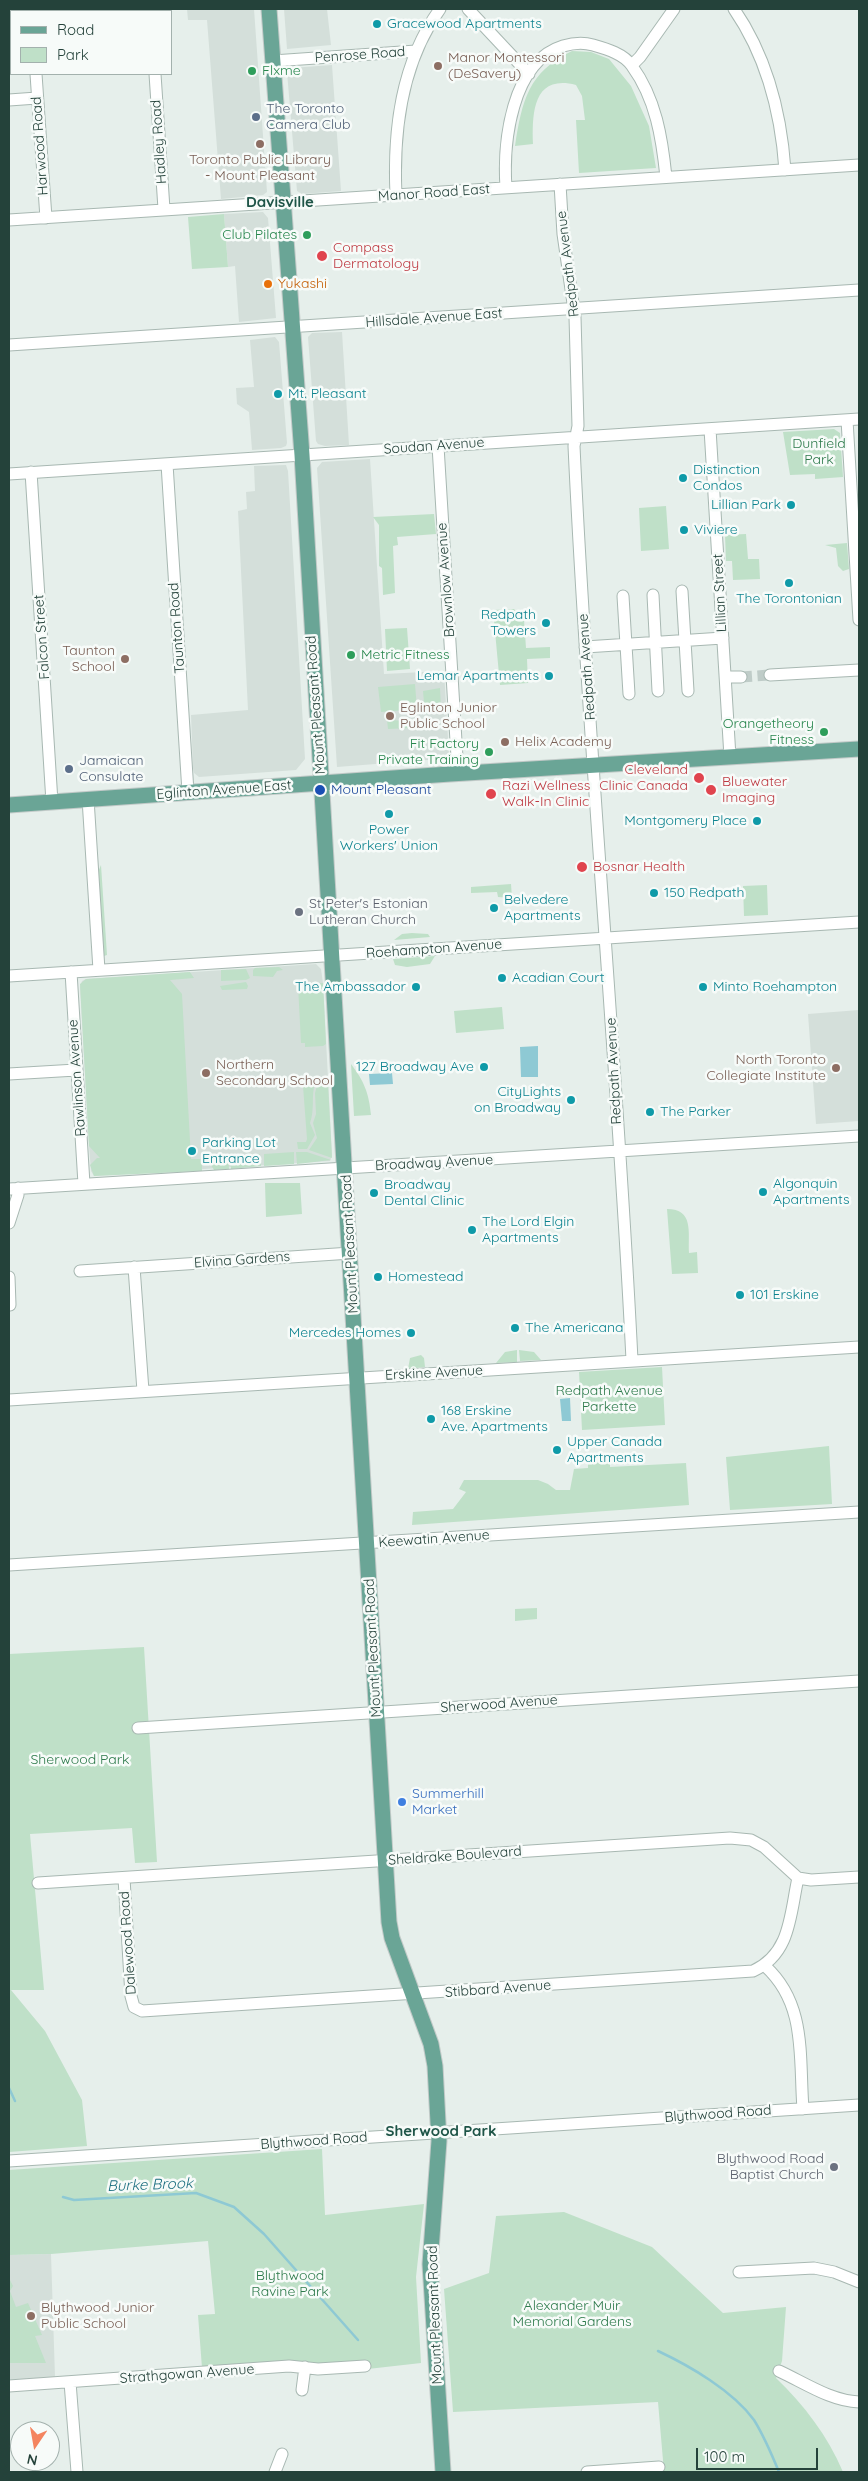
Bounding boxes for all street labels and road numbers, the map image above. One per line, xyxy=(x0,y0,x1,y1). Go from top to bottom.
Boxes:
street label: Penrose Road xyxy=(314,43,406,67)
street label: Harwood Road xyxy=(28,96,52,196)
street label: Hadley Road xyxy=(148,99,170,185)
street label: Manor Road East xyxy=(377,181,491,205)
street label: Redpath Avenue xyxy=(553,210,583,318)
street label: Hillsdale Avenue East xyxy=(365,305,503,331)
street label: Soudan Avenue xyxy=(383,434,485,458)
street label: Brownlow Avenue xyxy=(434,522,458,638)
street label: Lillian Street xyxy=(710,553,730,633)
street label: Taunton Road xyxy=(165,582,189,674)
street label: Falcon Street xyxy=(31,594,53,680)
street label: Redpath Avenue xyxy=(575,613,599,721)
street label: Mount Pleasant Road xyxy=(303,635,329,775)
street label: Eglinton Avenue East xyxy=(156,777,292,803)
street label: Roehampton Avenue xyxy=(365,936,503,962)
street label: Redpath Avenue xyxy=(603,1017,625,1125)
street label: Rawlinson Avenue xyxy=(65,1019,89,1137)
street label: Broadway Avenue xyxy=(374,1152,494,1174)
street label: Mount Pleasant Road xyxy=(338,1174,362,1314)
street label: Elvina Gardens xyxy=(193,1248,291,1272)
street label: Erskine Avenue xyxy=(385,1362,483,1384)
street label: Keewatin Avenue xyxy=(378,1527,490,1551)
street label: Mount Pleasant Road xyxy=(361,1578,385,1718)
street label: Sherwood Avenue xyxy=(440,1692,558,1716)
street label: Sheldrake Boulevard xyxy=(388,1843,522,1869)
street label: Dalewood Road xyxy=(116,1891,140,1995)
street label: Stibbard Avenue xyxy=(444,1977,552,2001)
street label: Blythwood Road xyxy=(664,2102,772,2126)
street label: Blythwood Road xyxy=(260,2129,368,2153)
street label: Mount Pleasant Road xyxy=(424,2245,446,2385)
street label: Strathgowan Avenue xyxy=(119,2361,255,2387)

